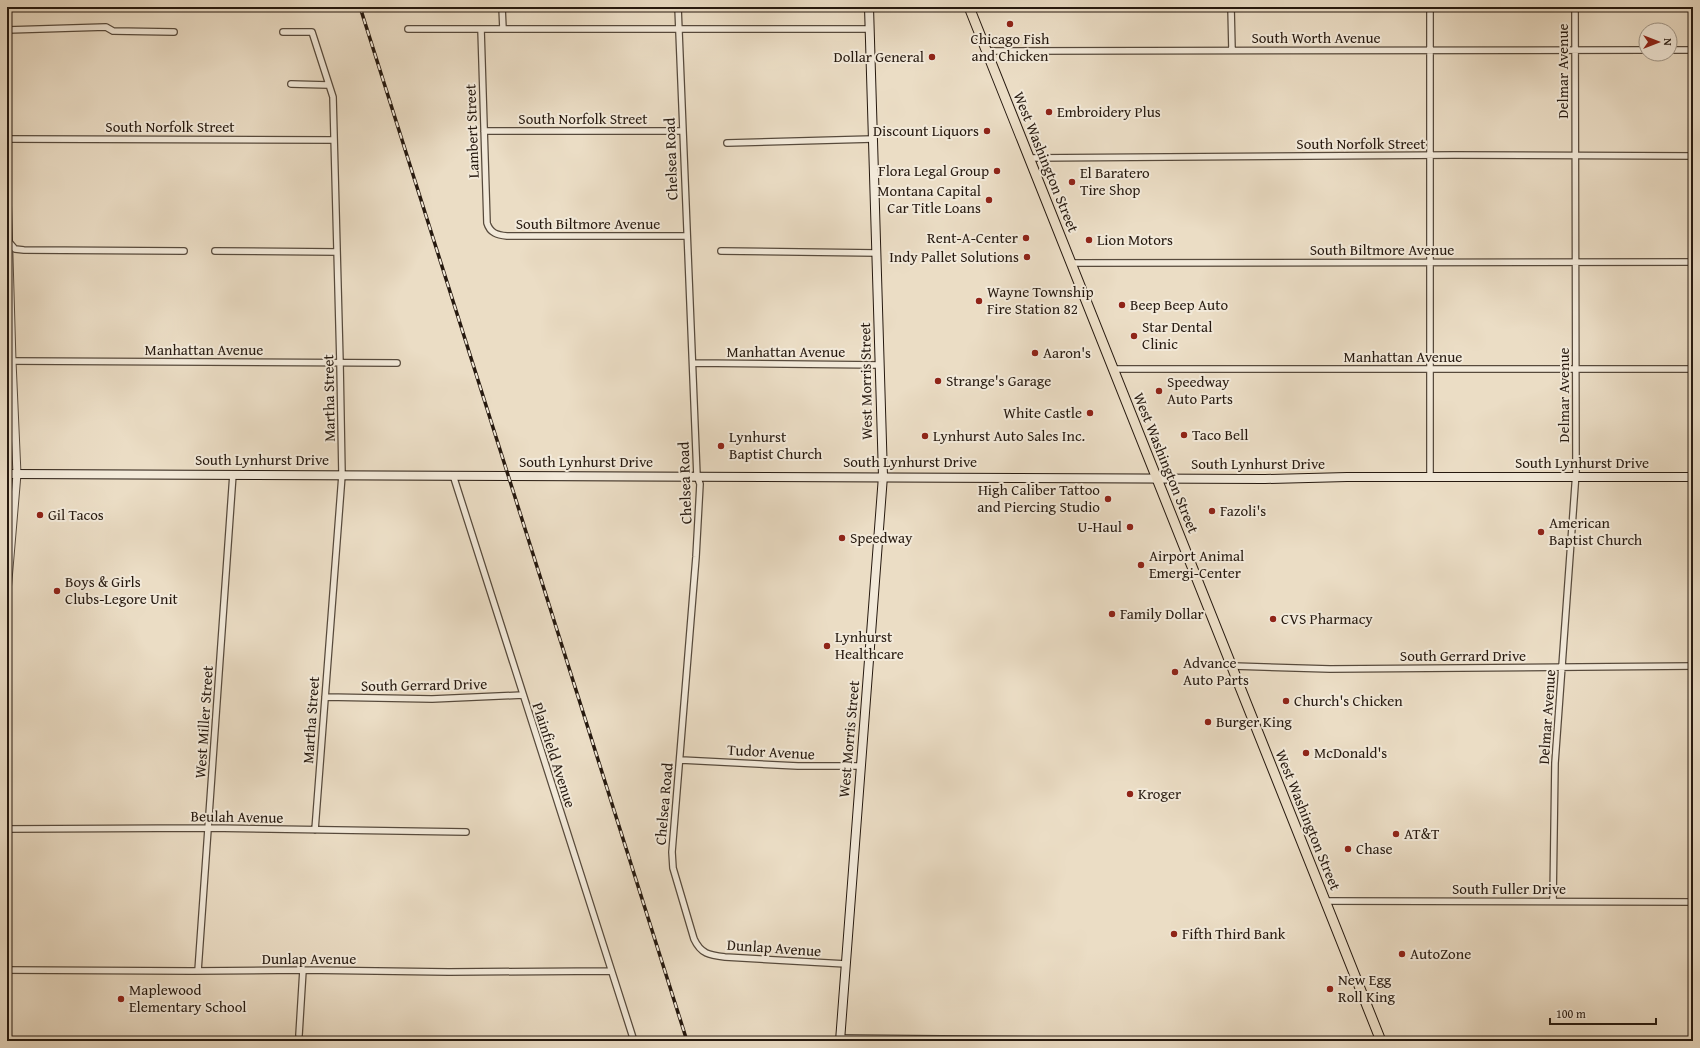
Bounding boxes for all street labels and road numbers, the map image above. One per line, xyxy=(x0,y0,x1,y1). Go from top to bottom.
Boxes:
street label: Delmar Avenue xyxy=(1552,23,1573,119)
street label: South Worth Avenue xyxy=(1251,27,1381,48)
street label: Lambert Street xyxy=(459,83,484,178)
street label: West Washington Street xyxy=(1009,88,1085,236)
street label: South Norfolk Street xyxy=(518,108,648,129)
street label: South Norfolk Street xyxy=(105,116,235,137)
street label: Chelsea Road xyxy=(659,117,682,201)
street label: South Norfolk Street xyxy=(1296,133,1426,154)
street label: South Biltmore Avenue xyxy=(516,213,660,234)
street label: South Biltmore Avenue xyxy=(1310,239,1454,260)
street label: West Morris Street xyxy=(854,321,877,440)
street label: Manhattan Avenue xyxy=(145,339,263,360)
street label: Manhattan Avenue xyxy=(727,341,845,362)
street label: Manhattan Avenue xyxy=(1344,346,1462,367)
street label: Delmar Avenue xyxy=(1553,347,1574,443)
street label: Martha Street xyxy=(317,353,340,442)
street label: West Washington Street xyxy=(1129,389,1205,537)
street label: Chelsea Road xyxy=(673,441,696,525)
street label: South Lynhurst Drive xyxy=(195,449,329,470)
street label: South Lynhurst Drive xyxy=(519,451,653,472)
street label: South Lynhurst Drive xyxy=(843,451,977,472)
street label: South Lynhurst Drive xyxy=(1515,452,1649,473)
street label: South Lynhurst Drive xyxy=(1191,453,1325,474)
street label: South Gerrard Drive xyxy=(1400,645,1526,666)
street label: West Miller Street xyxy=(189,664,218,779)
street label: Delmar Avenue xyxy=(1533,669,1560,765)
street label: South Gerrard Drive xyxy=(361,673,487,696)
street label: Martha Street xyxy=(297,675,324,764)
street label: West Morris Street xyxy=(833,679,864,798)
street label: Plainfield Avenue xyxy=(528,699,581,810)
street label: Tudor Avenue xyxy=(727,739,815,764)
street label: West Washington Street xyxy=(1271,746,1347,894)
street label: Chelsea Road xyxy=(649,762,678,846)
street label: Beulah Avenue xyxy=(190,805,284,828)
street label: South Fuller Drive xyxy=(1452,878,1566,899)
street label: Dunlap Avenue xyxy=(726,934,822,961)
street label: Dunlap Avenue xyxy=(262,948,356,969)

